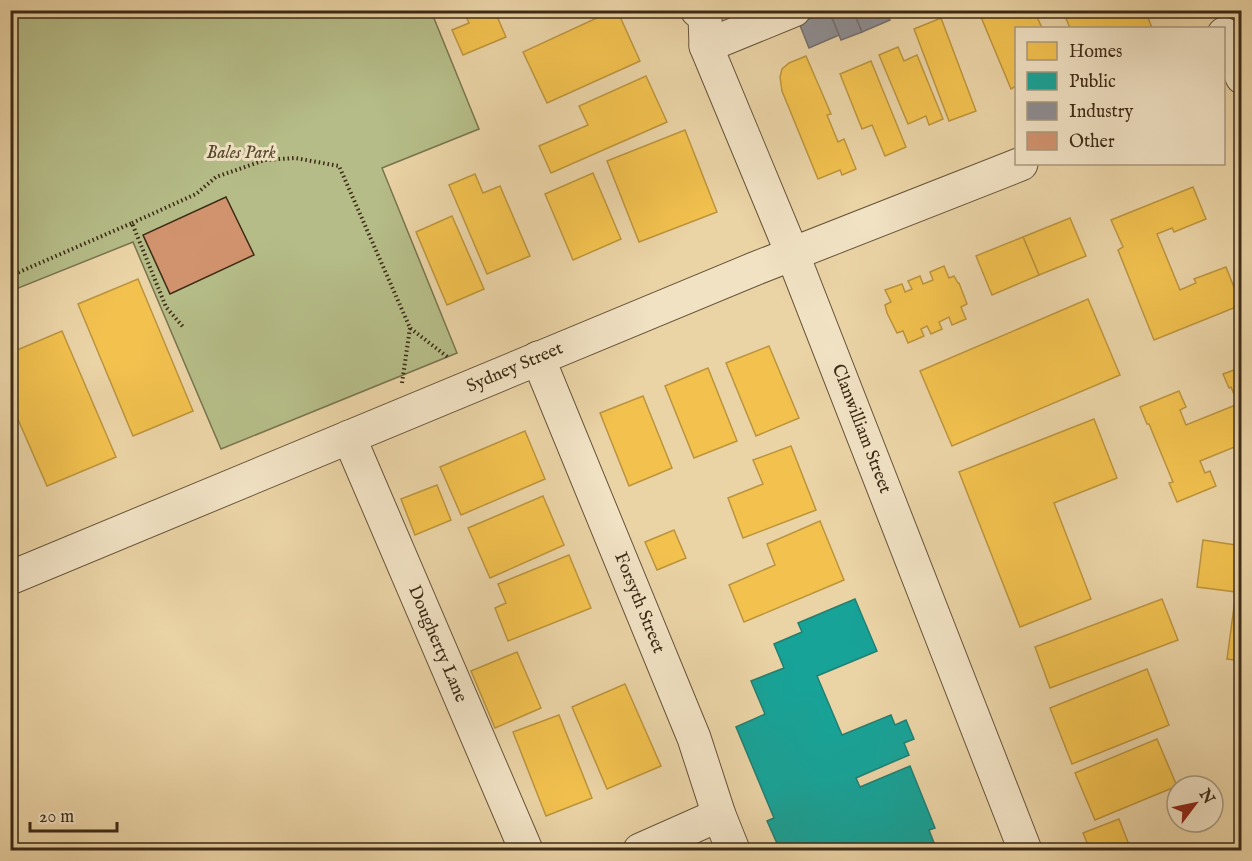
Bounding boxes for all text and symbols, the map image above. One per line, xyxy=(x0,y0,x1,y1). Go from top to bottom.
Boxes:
legend xyxy=(1015,27,1225,165)
text: Homes xyxy=(1069,41,1122,64)
text: Public xyxy=(1069,71,1116,94)
text: Industry xyxy=(1069,101,1133,124)
text: Other xyxy=(1069,131,1115,154)
park label: Bales Park xyxy=(206,142,276,165)
street label: Sydney Street xyxy=(463,337,567,399)
street label: Clanwilliam Street xyxy=(826,361,896,497)
street label: Forsyth Street xyxy=(608,549,670,657)
street label: Dougherty Lane xyxy=(402,582,472,706)
north arrow xyxy=(1165,774,1225,834)
text: N xyxy=(1193,785,1218,808)
scale bar xyxy=(30,795,117,833)
text: 20 m xyxy=(39,806,74,829)

